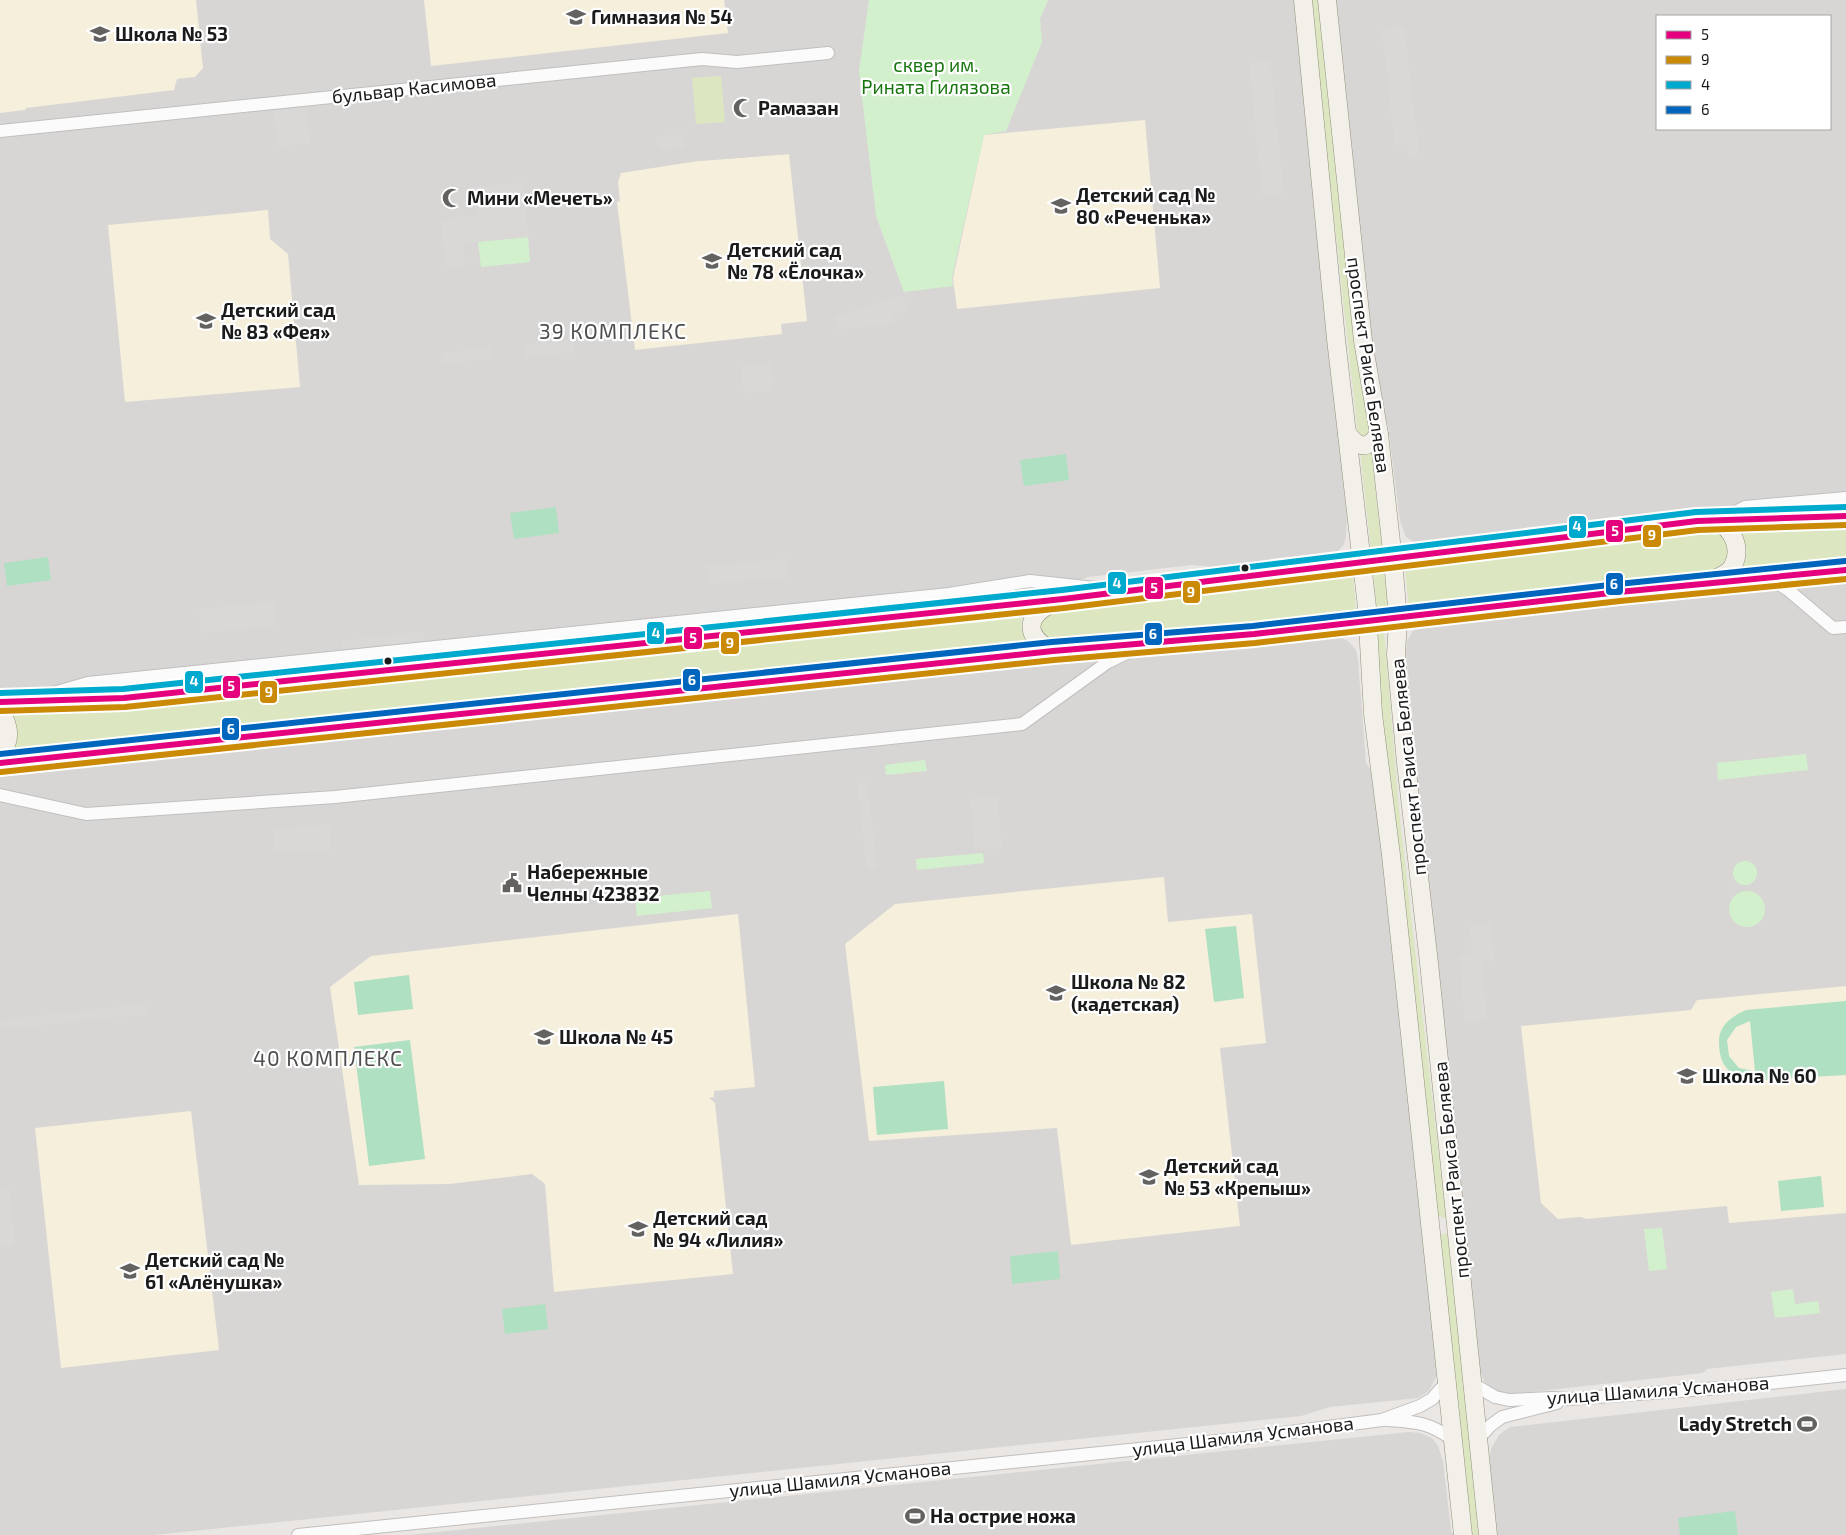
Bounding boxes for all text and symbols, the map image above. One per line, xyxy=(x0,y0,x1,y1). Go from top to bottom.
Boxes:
place label: Гимназия № 54 xyxy=(591,5,733,28)
school or university icon: Гимназия № 54 xyxy=(565,6,587,28)
legend xyxy=(1656,15,1831,130)
place label: Школа № 53 xyxy=(115,22,228,45)
school or university icon: Школа № 53 xyxy=(89,23,111,45)
text: 5 xyxy=(1701,25,1709,43)
text: 9 xyxy=(1701,50,1710,68)
park label: сквер им. Рината Гилязова xyxy=(861,53,1011,98)
street label: бульвар Касимова xyxy=(330,67,498,109)
text: 4 xyxy=(1701,75,1710,93)
place label: Рамазан xyxy=(758,96,839,119)
mosque icon: Рамазан xyxy=(732,97,754,119)
text: 6 xyxy=(1701,100,1710,118)
place label: Детский сад № 80 «Реченька» xyxy=(1076,183,1216,228)
place label: Мини «Мечеть» xyxy=(467,186,613,209)
mosque icon: Мини «Мечеть» xyxy=(441,187,463,209)
school or university icon: Детский сад № 80 «Реченька» xyxy=(1050,195,1072,217)
place label: Детский сад № 78 «Ёлочка» xyxy=(727,238,864,283)
school or university icon: Детский сад № 78 «Ёлочка» xyxy=(701,250,723,272)
street label: проспект Раиса Беляева xyxy=(1343,255,1396,474)
place label: Детский сад № 83 «Фея» xyxy=(221,298,336,343)
school or university icon: Детский сад № 83 «Фея» xyxy=(195,310,217,332)
district label: 39 КОМПЛЕКС xyxy=(539,318,687,343)
line badge: 4 xyxy=(1568,515,1587,539)
text: 4 xyxy=(1573,517,1582,534)
line badge: 5 xyxy=(1605,519,1624,543)
text: 5 xyxy=(1611,522,1619,539)
line badge: 9 xyxy=(1642,524,1662,548)
text: 9 xyxy=(1648,526,1656,543)
unlabelled marker xyxy=(1240,563,1250,573)
line badge: 4 xyxy=(1107,571,1127,595)
line badge: 6 xyxy=(1605,572,1624,596)
text: 4 xyxy=(1113,574,1122,591)
text: 6 xyxy=(1610,575,1618,592)
line badge: 5 xyxy=(1144,576,1164,600)
text: 5 xyxy=(1150,579,1158,596)
line badge: 9 xyxy=(1182,580,1201,604)
text: 9 xyxy=(1187,583,1195,600)
line badge: 4 xyxy=(646,621,665,645)
line badge: 6 xyxy=(1144,622,1163,646)
text: 4 xyxy=(652,624,661,641)
text: 6 xyxy=(1149,625,1157,642)
line badge: 5 xyxy=(683,626,703,650)
text: 5 xyxy=(689,629,697,646)
line badge: 9 xyxy=(720,631,740,655)
text: 9 xyxy=(726,634,734,651)
unlabelled marker xyxy=(383,656,393,666)
street label: проспект Раиса Беляева xyxy=(1385,657,1430,877)
line badge: 6 xyxy=(682,668,701,692)
line badge: 4 xyxy=(184,670,204,694)
text: 6 xyxy=(688,671,696,688)
text: 4 xyxy=(190,672,199,689)
line badge: 5 xyxy=(222,675,241,699)
text: 5 xyxy=(227,677,235,694)
line badge: 9 xyxy=(259,680,278,704)
text: 9 xyxy=(265,683,273,700)
line badge: 6 xyxy=(221,717,240,741)
text: 6 xyxy=(227,720,235,737)
place label: Набережные Челны 423832 xyxy=(527,860,660,905)
public building icon: Набережные Челны 423832 xyxy=(501,872,523,894)
place label: Школа № 82 (кадетская) xyxy=(1071,970,1186,1015)
school or university icon: Школа № 82 (кадетская) xyxy=(1045,982,1067,1004)
place label: Школа № 45 xyxy=(559,1025,673,1048)
school or university icon: Школа № 45 xyxy=(533,1026,555,1048)
district label: 40 КОМПЛЕКС xyxy=(253,1045,403,1070)
street label: проспект Раиса Беляева xyxy=(1428,1060,1473,1280)
place label: Школа № 60 xyxy=(1702,1064,1817,1087)
school or university icon: Школа № 60 xyxy=(1676,1065,1698,1087)
place label: Детский сад № 53 «Крепыш» xyxy=(1164,1154,1311,1199)
school or university icon: Детский сад № 53 «Крепыш» xyxy=(1138,1166,1160,1188)
place label: Детский сад № 94 «Лилия» xyxy=(653,1206,784,1251)
school or university icon: Детский сад № 94 «Лилия» xyxy=(627,1218,649,1240)
place label: Детский сад № 61 «Алёнушка» xyxy=(145,1248,285,1293)
school or university icon: Детский сад № 61 «Алёнушка» xyxy=(119,1260,141,1282)
street label: улица Шамиля Усманова xyxy=(1546,1370,1770,1410)
street label: улица Шамиля Усманова xyxy=(1131,1411,1355,1461)
place label: Lady Stretch xyxy=(1679,1412,1792,1436)
sports icon: Lady Stretch xyxy=(1796,1413,1818,1435)
street label: улица Шамиля Усманова xyxy=(728,1455,952,1503)
place label: На острие ножа xyxy=(930,1504,1076,1527)
sports icon: На острие ножа xyxy=(904,1505,926,1527)

